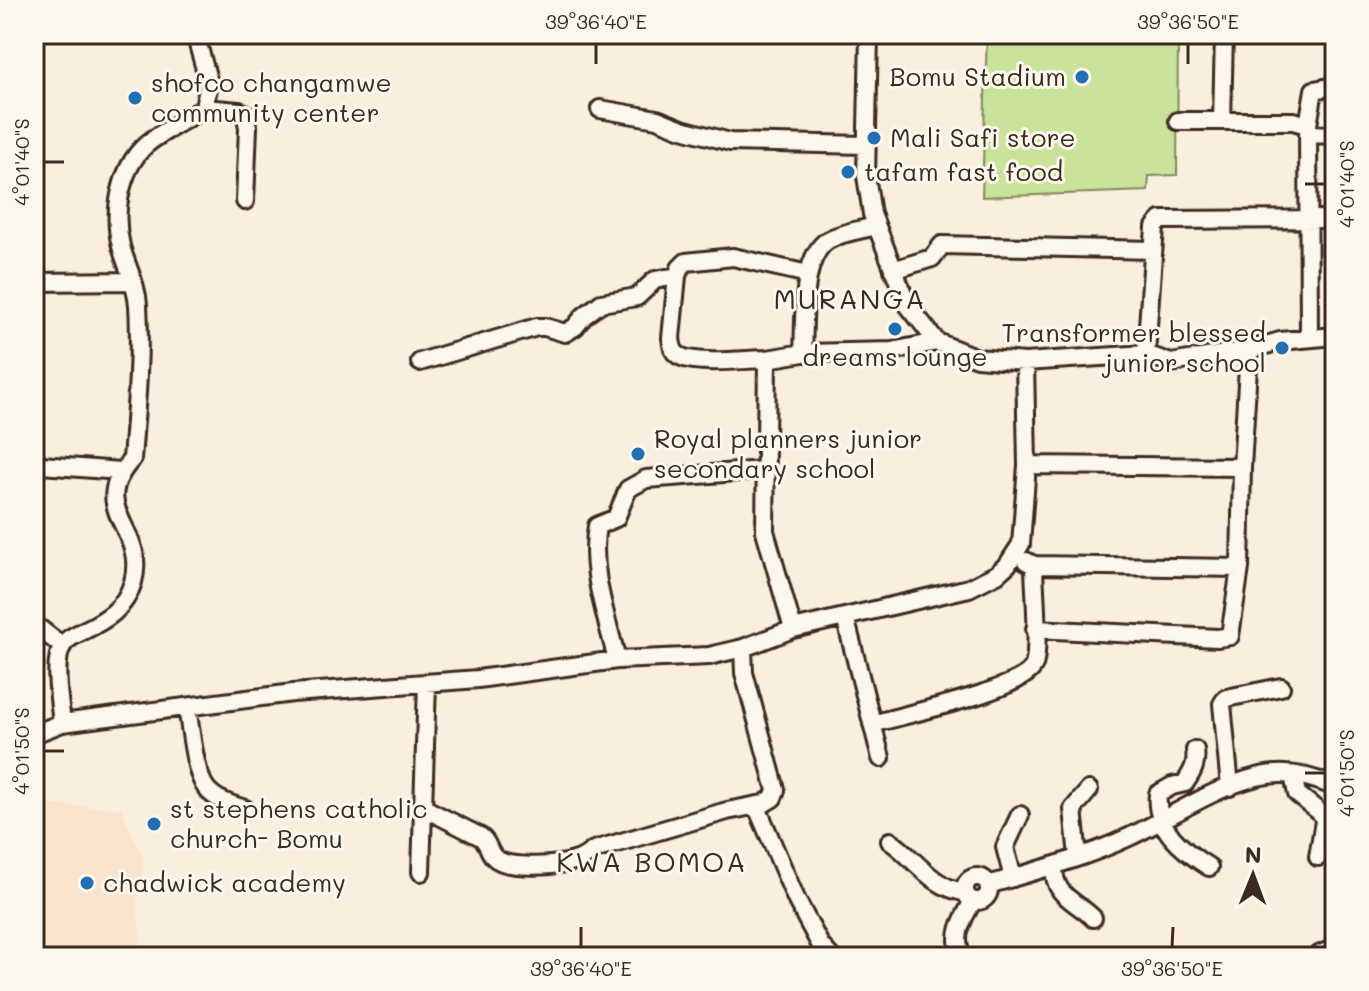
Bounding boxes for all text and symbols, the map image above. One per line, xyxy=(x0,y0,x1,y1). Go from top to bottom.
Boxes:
text: 39°36'40"E xyxy=(545,8,647,34)
text: 39°36'50"E xyxy=(1137,8,1239,34)
place label: Bomu Stadium xyxy=(890,59,1066,93)
place label: shofco changamwe community center xyxy=(151,65,392,129)
marker: Bomu Stadium xyxy=(1073,68,1091,86)
marker: shofco changamwe community center xyxy=(126,89,144,107)
text: 4°01'40"S xyxy=(8,118,34,206)
place label: Mali Safi store xyxy=(890,120,1076,154)
marker: Mali Safi store xyxy=(865,129,883,147)
text: 4°01'40"S xyxy=(1333,140,1359,228)
place label: tafam fast food xyxy=(864,154,1063,188)
marker: tafam fast food xyxy=(839,163,857,181)
district label: MURANGA xyxy=(773,280,927,316)
place label: Transformer blessed junior school xyxy=(1001,315,1266,379)
marker: dreams lounge xyxy=(886,320,904,338)
place label: dreams lounge xyxy=(802,339,988,373)
marker: Transformer blessed junior school xyxy=(1273,339,1291,357)
place label: Royal planners junior secondary school xyxy=(654,421,922,485)
marker: Royal planners junior secondary school xyxy=(629,445,647,463)
text: 4°01'50"S xyxy=(8,707,34,795)
text: 4°01'50"S xyxy=(1333,729,1359,817)
place label: st stephens catholic church- Bomu xyxy=(170,791,428,855)
marker: st stephens catholic church- Bomu xyxy=(145,815,163,833)
north arrow xyxy=(1213,835,1293,915)
text: N xyxy=(1245,840,1262,869)
district label: KWA BOMOA xyxy=(556,843,748,879)
place label: chadwick academy xyxy=(103,865,346,899)
marker: chadwick academy xyxy=(78,874,96,892)
text: 39°36'40"E xyxy=(530,955,632,981)
text: 39°36'50"E xyxy=(1121,955,1223,981)

